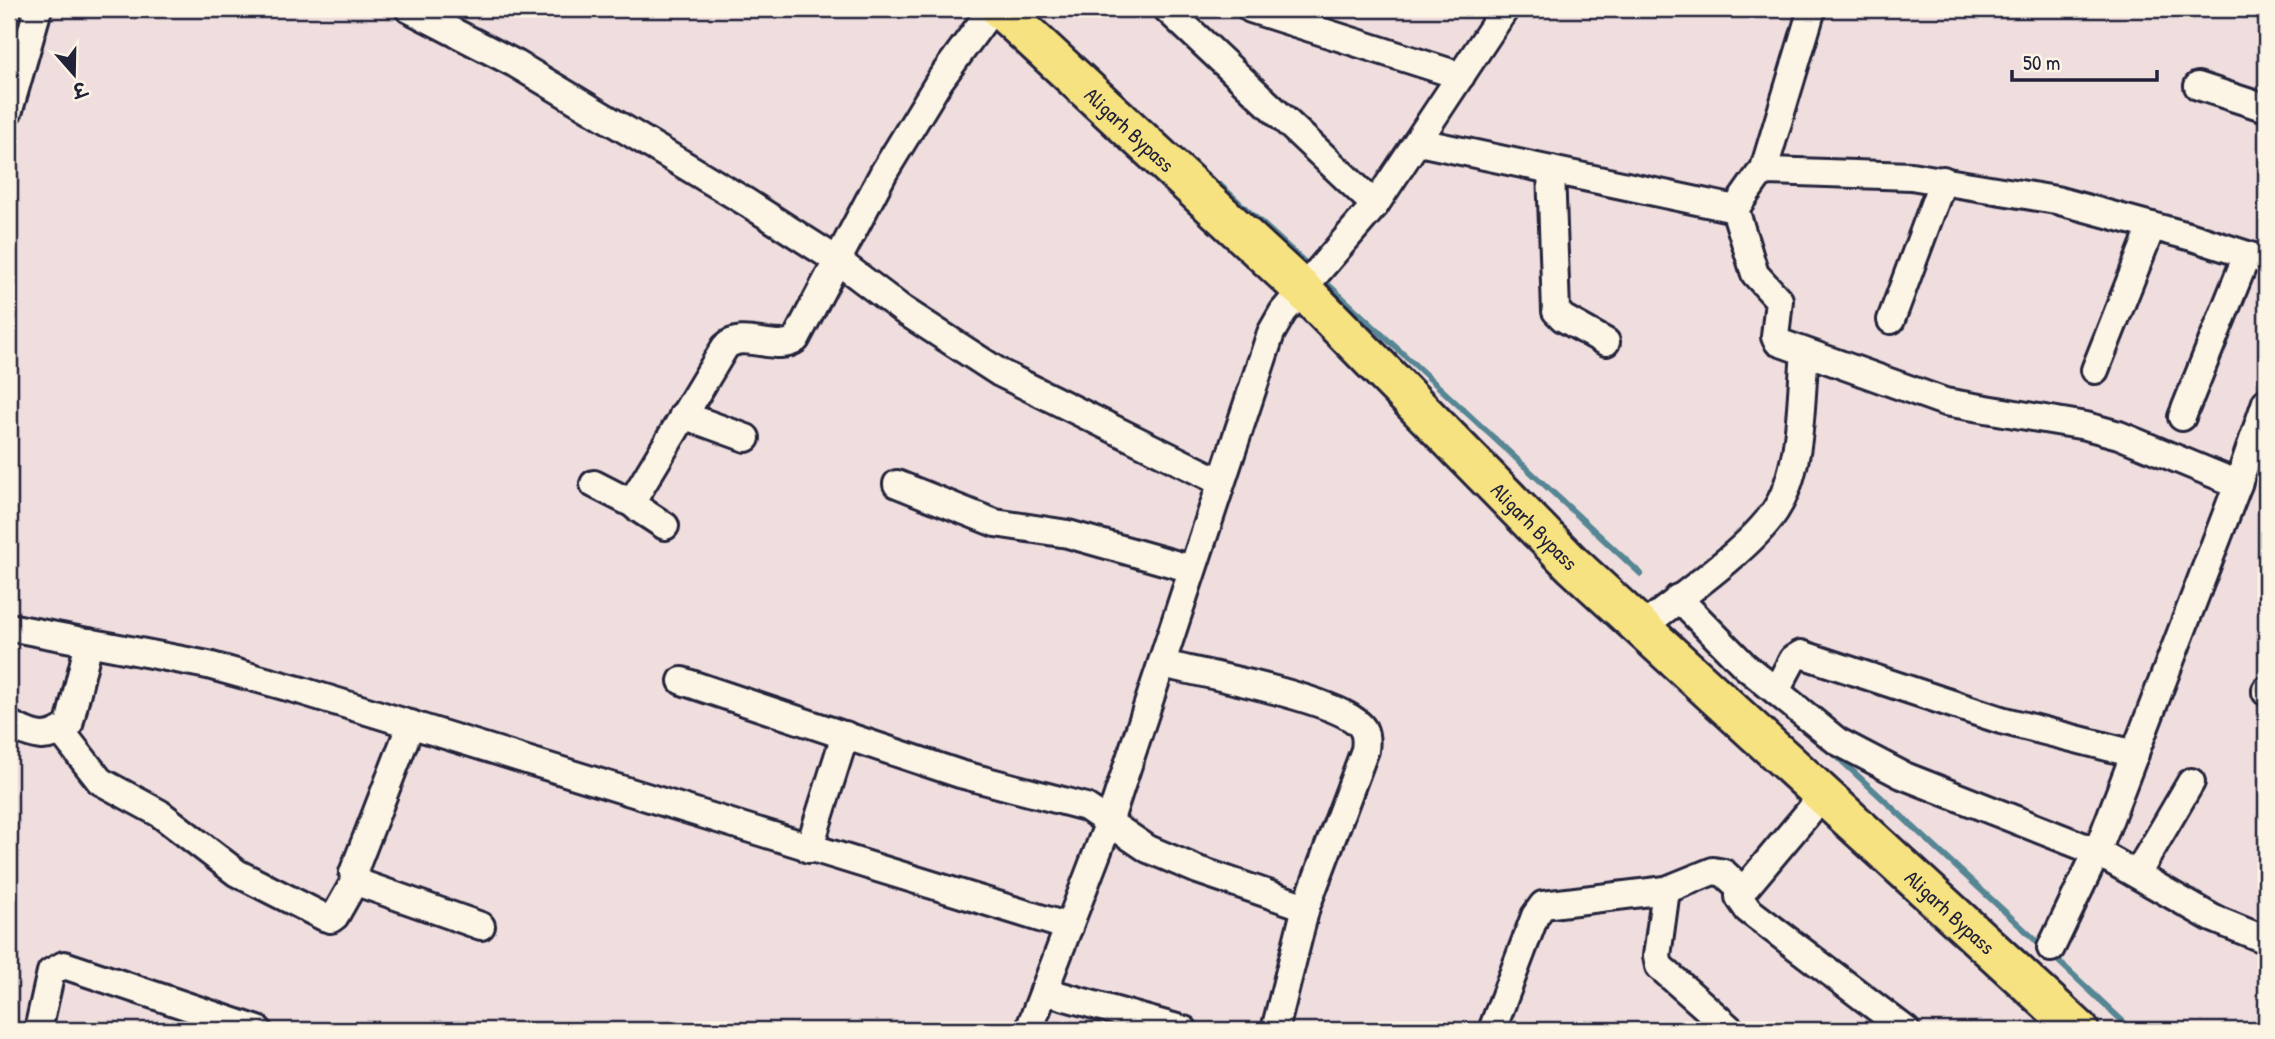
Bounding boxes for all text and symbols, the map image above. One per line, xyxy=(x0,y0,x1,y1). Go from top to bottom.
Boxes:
north arrow xyxy=(38,38,108,108)
scale bar xyxy=(2012,38,2158,82)
text: 50 m xyxy=(2023,48,2060,77)
text: उ xyxy=(67,75,92,105)
street label: Aligarh Bypass xyxy=(1079,80,1181,178)
street label: Aligarh Bypass xyxy=(1485,476,1585,576)
street label: Aligarh Bypass xyxy=(1899,863,2002,961)

